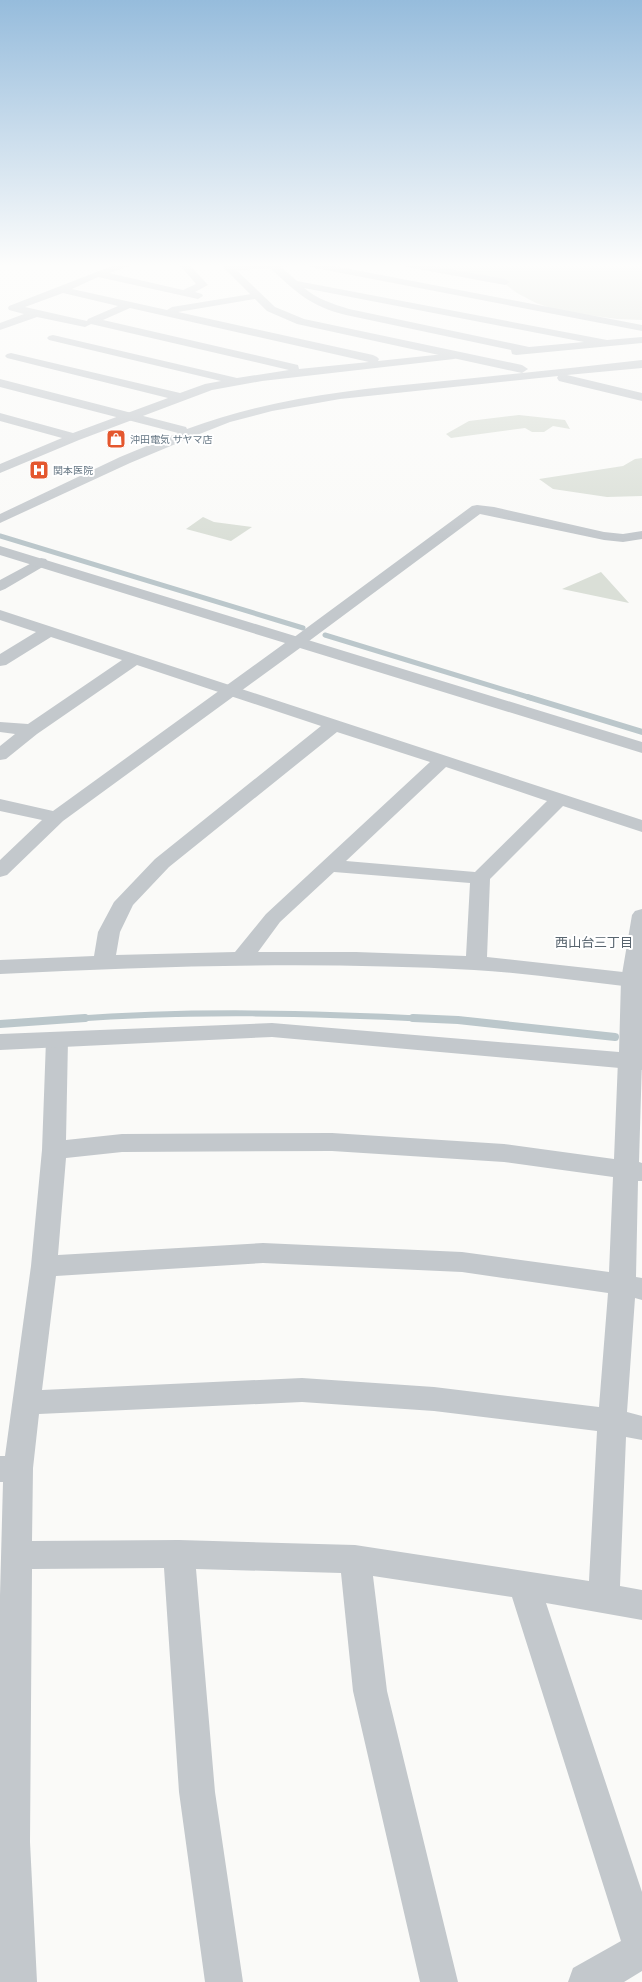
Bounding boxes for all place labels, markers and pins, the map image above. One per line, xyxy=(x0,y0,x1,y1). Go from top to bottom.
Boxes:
shop icon: 沖田電気 サヤマ店 xyxy=(105,428,127,450)
place label: 沖田電気 サヤマ店 xyxy=(130,433,213,446)
hospital icon: 関本医院 xyxy=(28,459,50,481)
place label: 関本医院 xyxy=(53,464,93,477)

